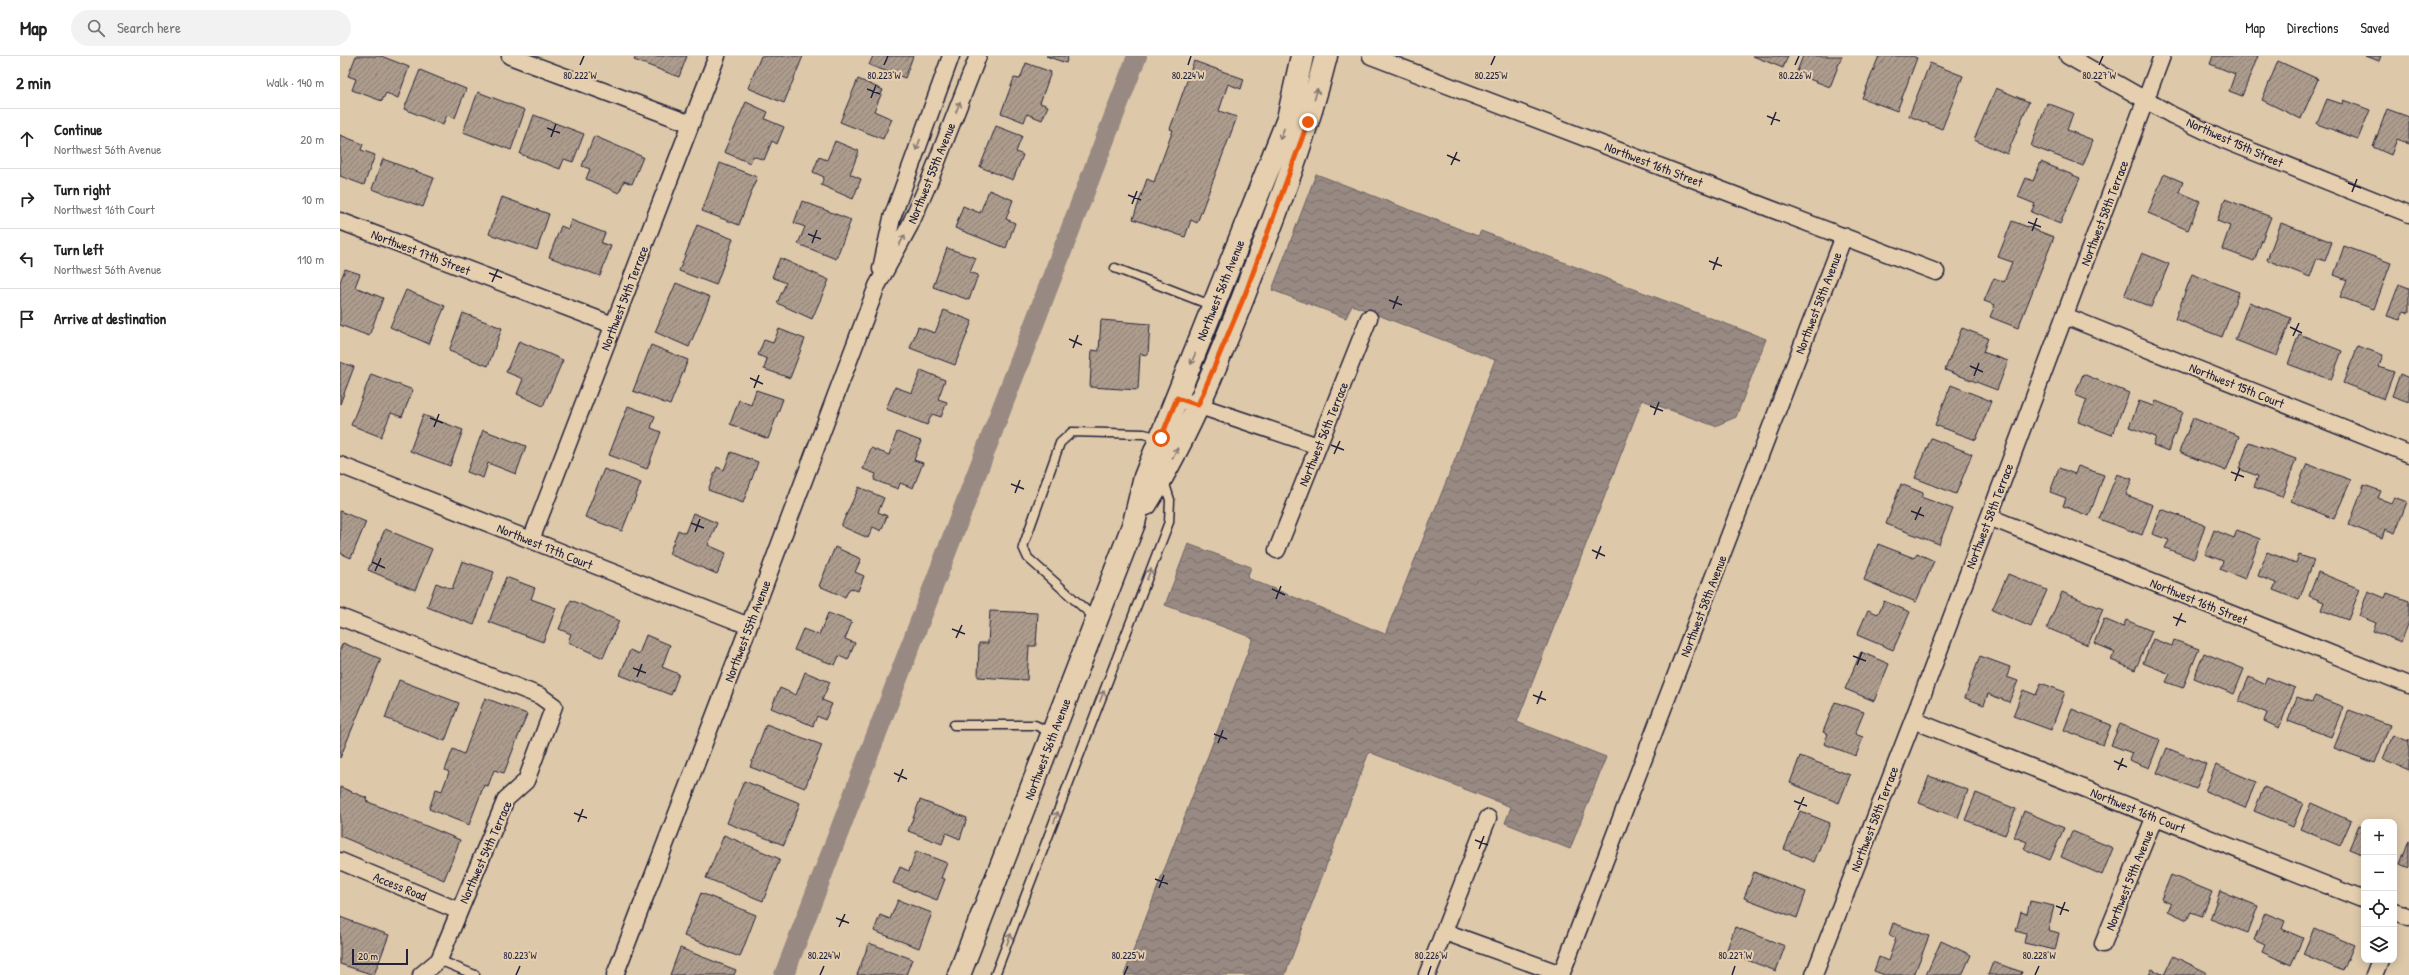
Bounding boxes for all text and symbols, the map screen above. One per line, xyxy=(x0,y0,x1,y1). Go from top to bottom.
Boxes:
search box xyxy=(71,10,351,46)
text: Map xyxy=(20,15,47,41)
icon: search xyxy=(85,17,107,39)
text: Search here xyxy=(117,17,181,38)
text: Map xyxy=(2245,18,2265,37)
text: Directions xyxy=(2287,18,2338,37)
text: Saved xyxy=(2360,18,2389,37)
text: 80.222°W xyxy=(563,69,598,82)
text: 80.223°W xyxy=(867,69,901,82)
text: 80.224°W xyxy=(1172,69,1205,82)
text: 80.225°W xyxy=(1474,69,1508,82)
text: 80.226°W xyxy=(1779,69,1812,82)
text: 80.227°W xyxy=(2082,69,2117,82)
text: 2 min xyxy=(16,71,51,94)
text: Walk · 140 m xyxy=(266,73,324,91)
one-way arrow xyxy=(1313,88,1320,101)
one-way arrow xyxy=(955,101,963,113)
route end xyxy=(1299,113,1317,131)
street label: Northwest 15th Street xyxy=(2184,113,2287,172)
text: Continue xyxy=(54,119,102,140)
street label: Northwest 55th Avenue xyxy=(902,120,960,226)
icon: ahead xyxy=(16,128,38,150)
one-way arrow xyxy=(1277,128,1285,140)
text: 20 m xyxy=(300,130,324,148)
street label: Northwest 16th Street xyxy=(1602,137,1706,191)
one-way arrow xyxy=(913,138,921,150)
text: Northwest 56th Avenue xyxy=(54,140,161,158)
street label: Northwest 58th Terrace xyxy=(2076,158,2132,268)
text: Turn right xyxy=(54,179,110,200)
icon: right xyxy=(16,188,38,210)
text: 10 m xyxy=(302,190,324,208)
text: Northwest 16th Court xyxy=(54,200,155,218)
street label: Northwest 17th Street xyxy=(369,225,474,279)
one-way arrow xyxy=(899,234,907,246)
street label: Northwest 56th Avenue xyxy=(1192,237,1248,343)
text: Turn left xyxy=(54,239,104,260)
street label: Northwest 54th Terrace xyxy=(596,243,652,353)
icon: left xyxy=(16,248,38,270)
street label: Northwest 58th Avenue xyxy=(1790,249,1846,357)
text: 110 m xyxy=(297,250,324,268)
text: Northwest 56th Avenue xyxy=(54,260,161,278)
icon: arrive xyxy=(16,308,38,330)
text: Arrive at destination xyxy=(54,308,166,329)
one-way arrow xyxy=(1188,353,1196,365)
street label: Northwest 15th Court xyxy=(2187,358,2288,412)
street label: Northwest 56th Terrace xyxy=(1294,379,1352,489)
route start xyxy=(1152,429,1170,447)
one-way arrow xyxy=(1172,447,1179,459)
street label: Northwest 58th Terrace xyxy=(1961,461,2017,571)
street label: Northwest 17th Court xyxy=(494,519,596,574)
street label: Northwest 58th Avenue xyxy=(1675,552,1731,660)
one-way arrow xyxy=(1145,569,1153,581)
street label: Northwest 16th Street xyxy=(2147,573,2251,629)
street label: Northwest 55th Avenue xyxy=(719,578,775,684)
one-way arrow xyxy=(1099,690,1107,702)
street label: Northwest 56th Avenue xyxy=(1019,696,1075,802)
street label: Northwest 58th Terrace xyxy=(1846,764,1902,874)
street label: Northwest 16th Court xyxy=(2088,783,2189,837)
street label: Northwest 54th Terrace xyxy=(454,798,516,906)
one-way arrow xyxy=(1052,812,1060,824)
map controls xyxy=(2361,819,2397,963)
button: + xyxy=(2361,819,2397,855)
street label: Northwest 59th Avenue xyxy=(2101,827,2157,933)
button: − xyxy=(2361,855,2397,891)
street label: Access Road xyxy=(371,867,429,905)
button: locate xyxy=(2361,891,2397,927)
button: layers xyxy=(2361,927,2397,963)
one-way arrow xyxy=(1006,933,1014,945)
scale bar xyxy=(352,947,408,966)
text: 20 m xyxy=(358,949,378,963)
text: 80.223°W xyxy=(503,949,537,962)
text: 80.224°W xyxy=(808,949,841,962)
text: 80.225°W xyxy=(1111,949,1145,962)
text: 80.226°W xyxy=(1415,949,1448,962)
text: 80.227°W xyxy=(1718,949,1753,962)
text: 80.228°W xyxy=(2022,949,2056,962)

